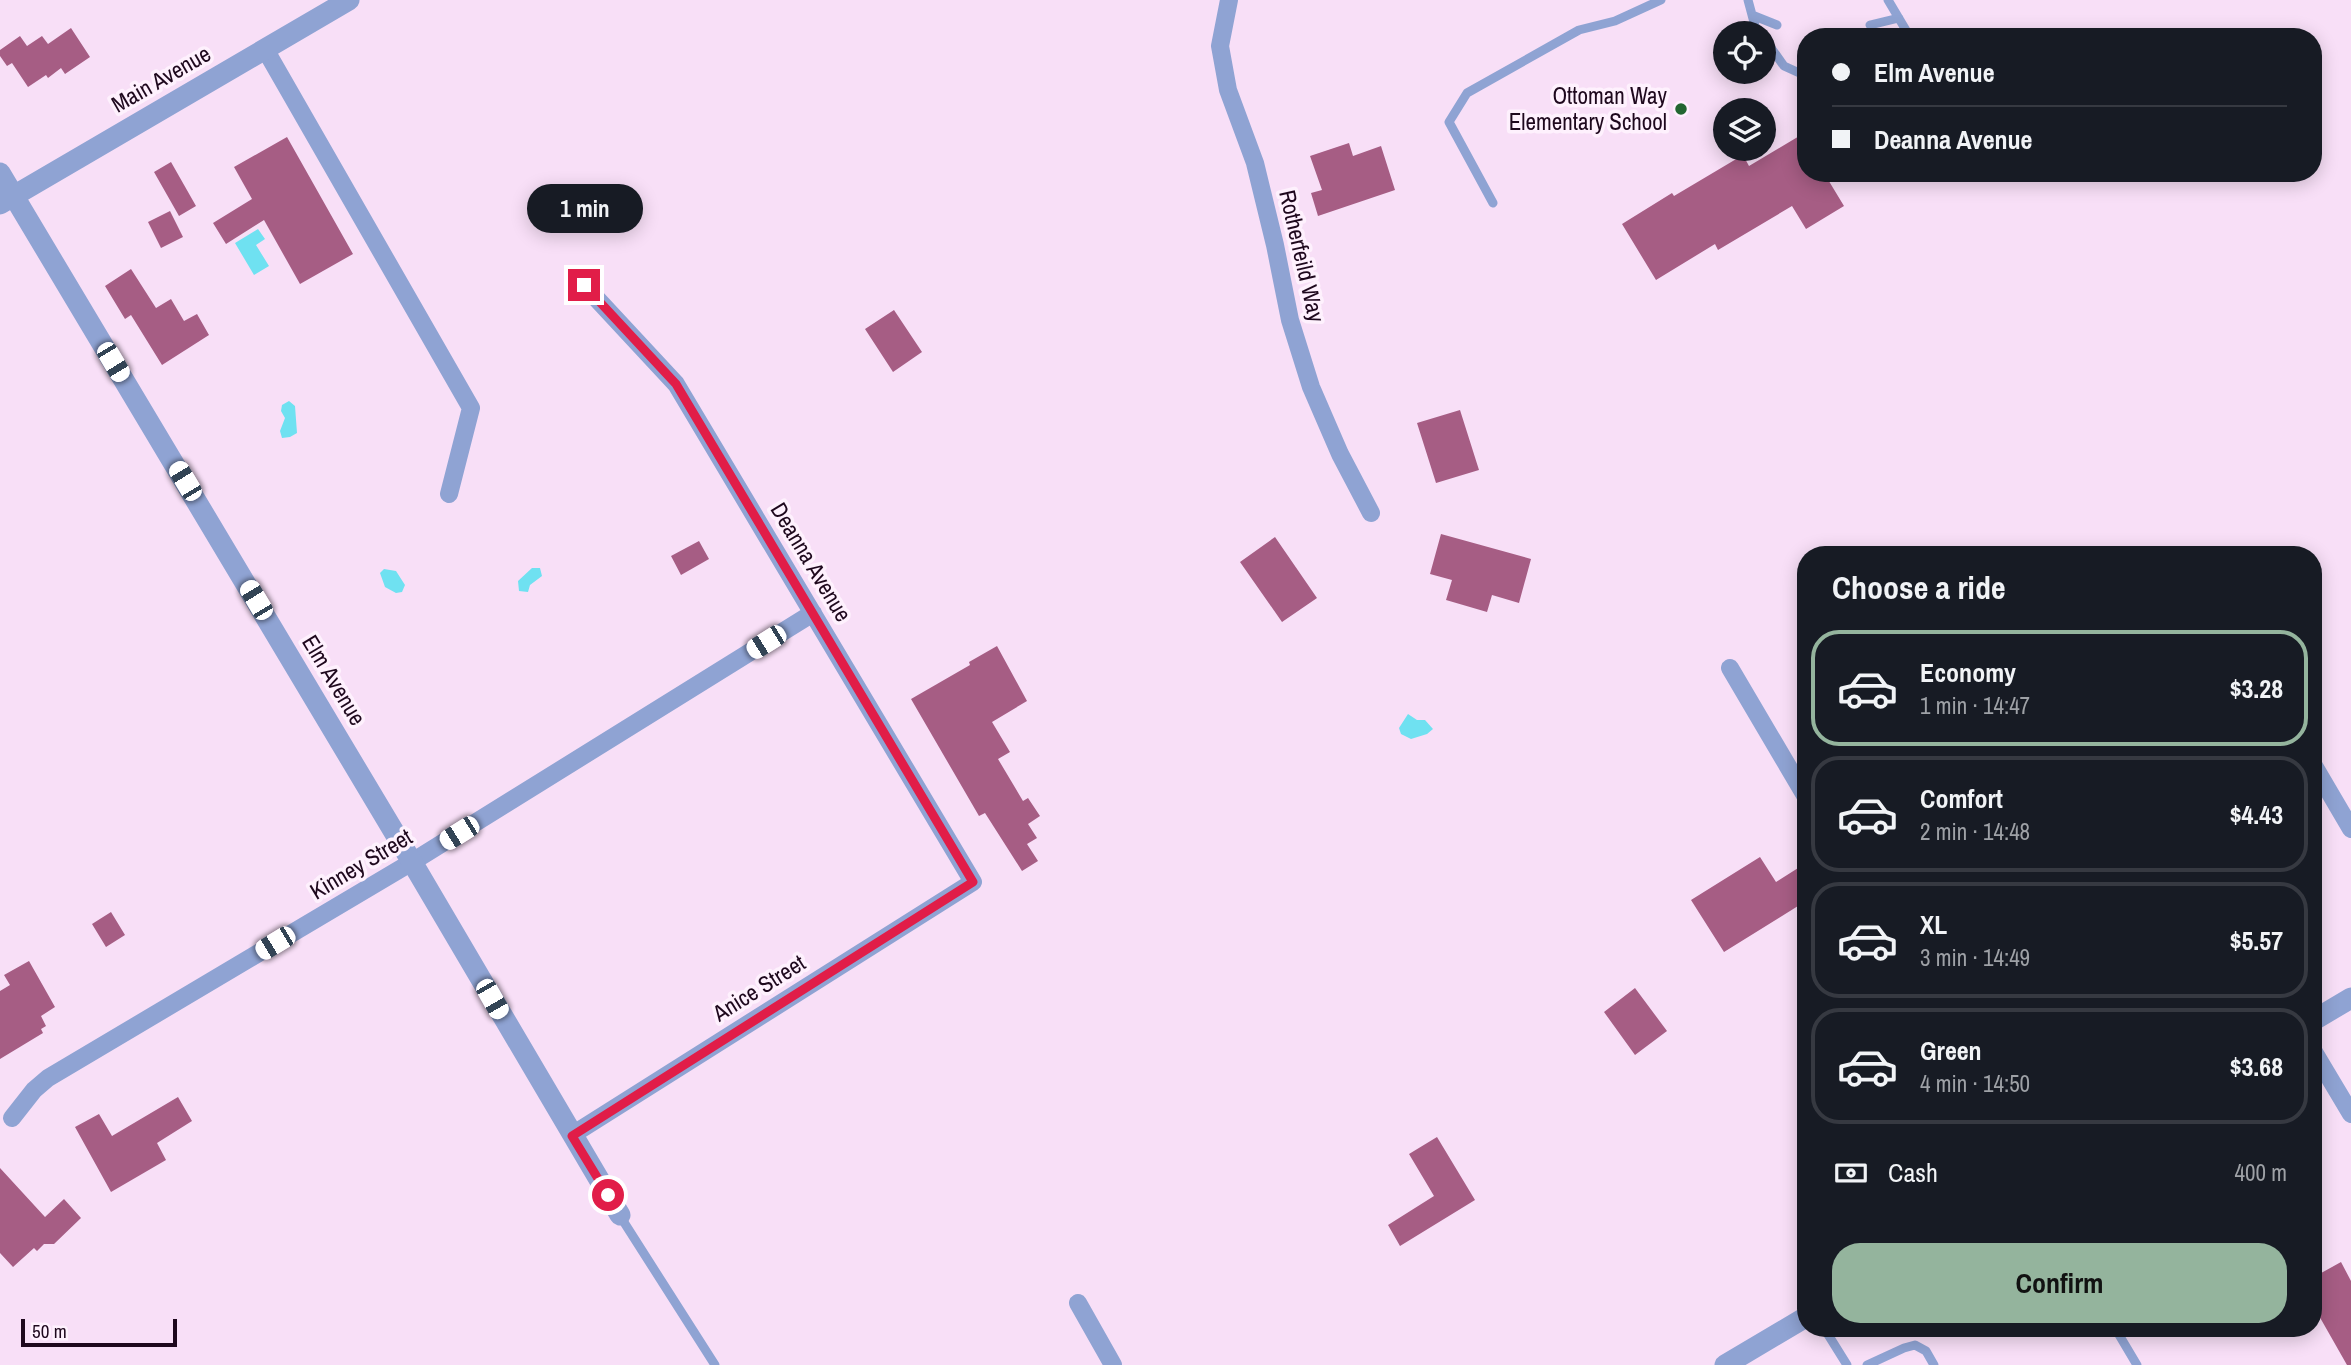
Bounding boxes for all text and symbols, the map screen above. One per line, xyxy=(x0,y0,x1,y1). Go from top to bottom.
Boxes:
map controls xyxy=(1713,21,1776,161)
button: locate xyxy=(1713,21,1776,84)
street label: Main Avenue xyxy=(105,38,216,119)
text: Elm Avenue xyxy=(1874,55,1994,90)
place label: Ottoman Way Elementary School xyxy=(1509,80,1668,137)
button: layers xyxy=(1713,98,1776,161)
marker: Ottoman Way Elementary School xyxy=(1673,101,1689,117)
text: Deanna Avenue xyxy=(1874,122,2032,157)
callout: 1 min xyxy=(526,184,642,232)
street label: Rotherfeild Way xyxy=(1272,187,1333,325)
text: 1 min xyxy=(560,193,610,224)
route end xyxy=(568,269,600,301)
car xyxy=(94,339,133,385)
car xyxy=(166,458,205,504)
street label: Deanna Avenue xyxy=(764,496,859,627)
text: Choose a ride xyxy=(1832,566,2006,609)
car xyxy=(237,577,276,623)
car xyxy=(743,622,790,662)
street label: Elm Avenue xyxy=(295,629,374,731)
text: Economy xyxy=(1920,655,2016,690)
icon: car xyxy=(1836,657,1899,720)
text: $3.28 xyxy=(2230,671,2283,706)
text: 1 min · 14:47 xyxy=(1920,690,2030,721)
text: Comfort xyxy=(1920,781,2003,816)
icon: car xyxy=(1836,783,1899,846)
text: $4.43 xyxy=(2230,797,2283,832)
car xyxy=(436,813,483,853)
text: 2 min · 14:48 xyxy=(1920,816,2030,847)
street label: Kinney Street xyxy=(304,821,418,906)
text: XL xyxy=(1920,907,1947,942)
icon: car xyxy=(1836,909,1899,972)
car xyxy=(252,923,299,963)
text: $5.57 xyxy=(2230,923,2283,958)
text: 3 min · 14:49 xyxy=(1920,942,2030,973)
street label: Anice Street xyxy=(706,947,811,1029)
car xyxy=(473,976,512,1022)
text: Green xyxy=(1920,1033,1982,1068)
icon: car xyxy=(1836,1035,1899,1098)
text: $3.68 xyxy=(2230,1049,2283,1084)
text: 4 min · 14:50 xyxy=(1920,1068,2030,1099)
icon: cash xyxy=(1832,1154,1870,1192)
text: Cash xyxy=(1888,1155,1938,1190)
text: 400 m xyxy=(2235,1157,2287,1188)
route start xyxy=(592,1179,624,1211)
button: Confirm xyxy=(1832,1243,2287,1323)
scale bar xyxy=(21,1316,177,1348)
text: 50 m xyxy=(32,1318,67,1344)

